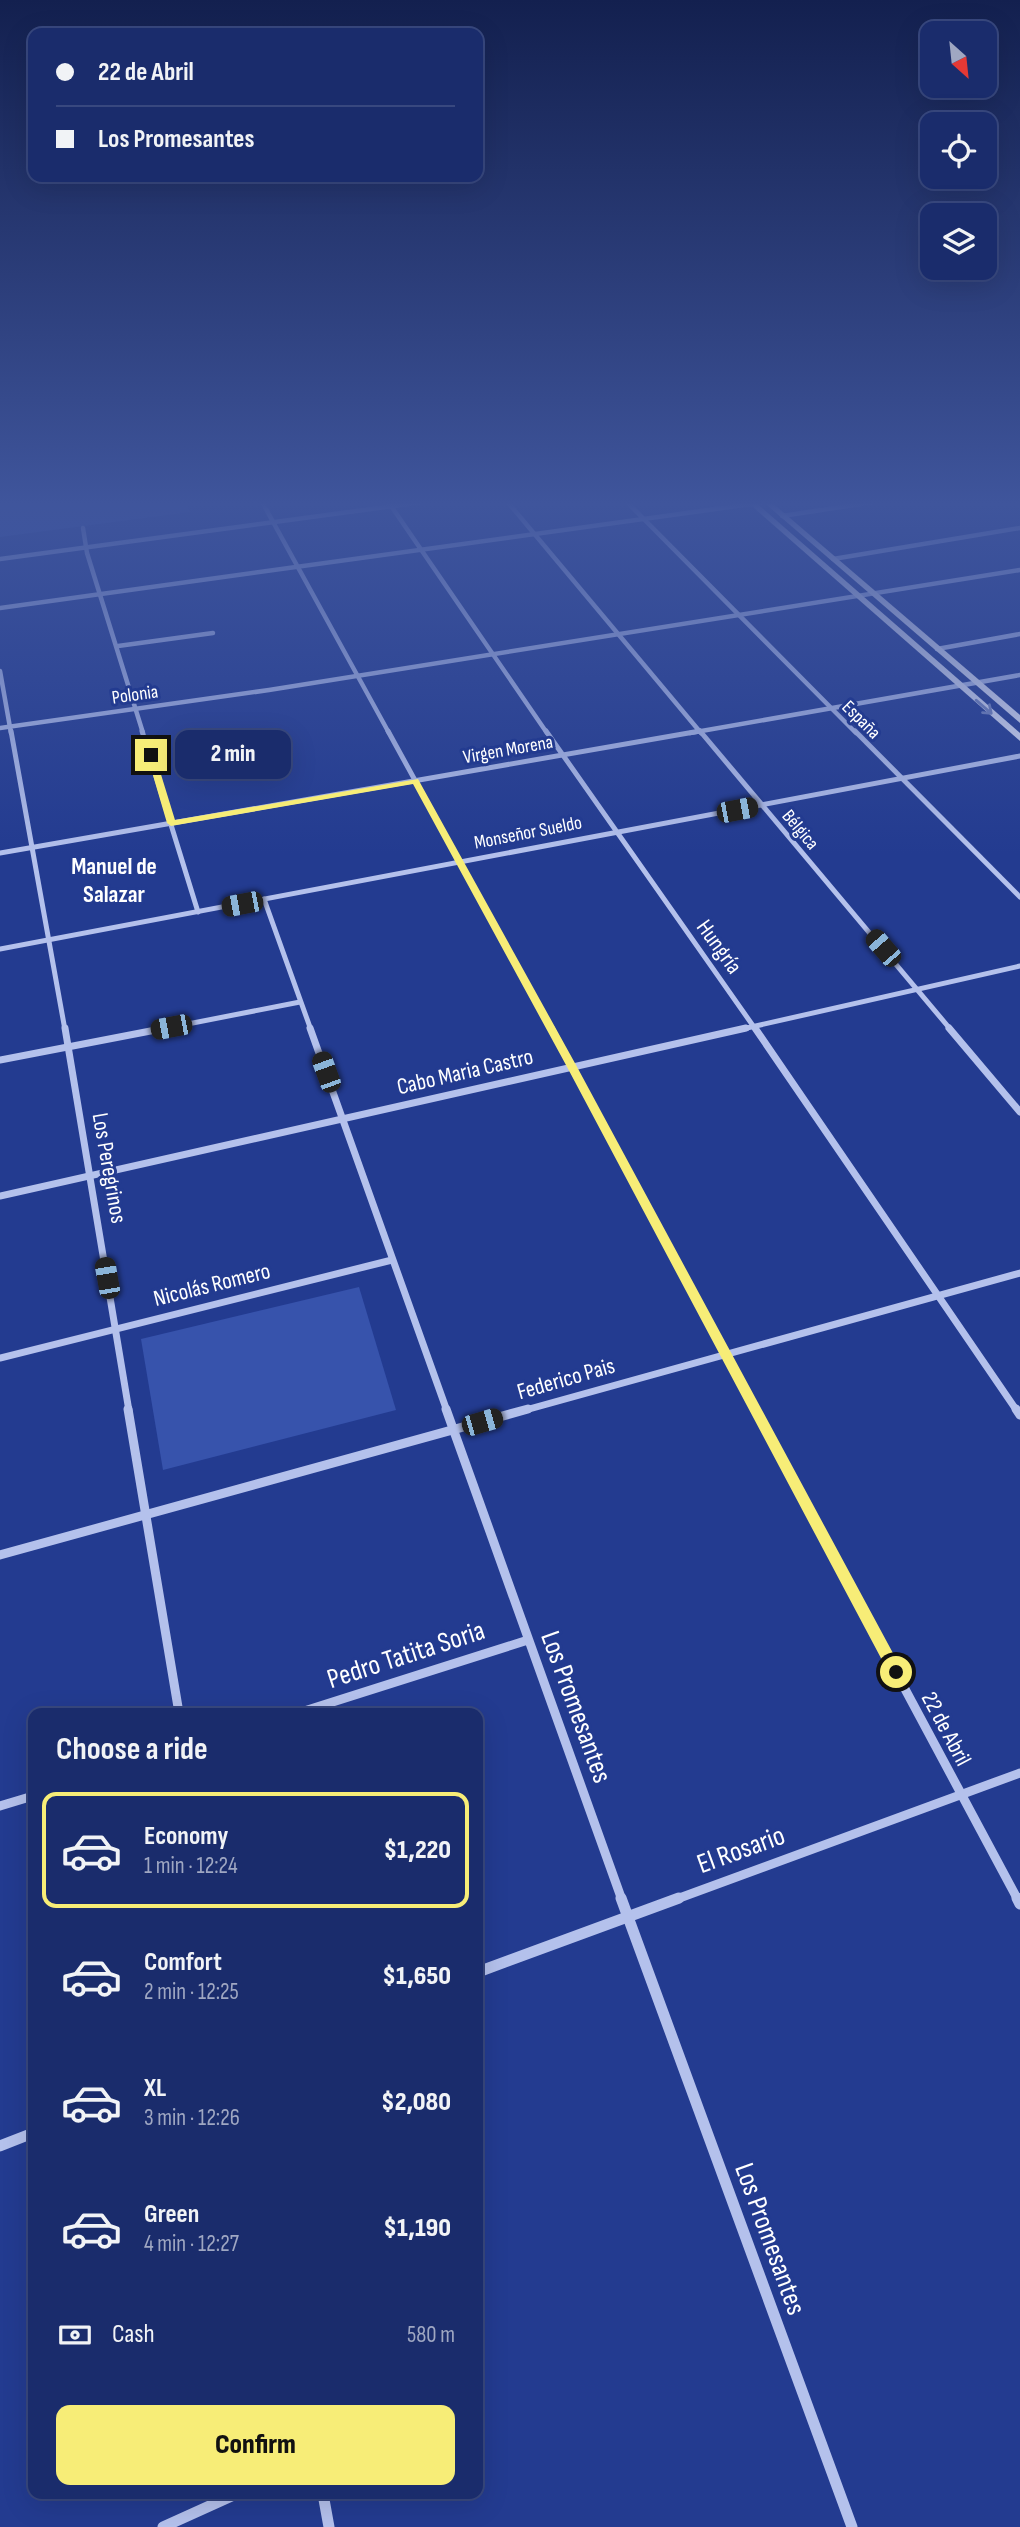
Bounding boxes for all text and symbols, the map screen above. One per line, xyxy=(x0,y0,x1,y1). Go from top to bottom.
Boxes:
north arrow xyxy=(920,21,998,98)
map controls xyxy=(920,21,997,280)
text: 22 de Abril xyxy=(98,57,194,88)
button: locate xyxy=(920,112,997,189)
text: Los Promesantes xyxy=(98,124,254,155)
button: layers xyxy=(920,203,997,280)
street label: Polonia xyxy=(110,680,160,710)
street label: España xyxy=(837,696,885,744)
one-way arrow xyxy=(975,699,993,715)
callout: 2 min xyxy=(176,730,291,780)
street label: Virgen Morena xyxy=(461,731,555,769)
route end xyxy=(135,739,167,771)
text: 2 min xyxy=(211,740,255,768)
car xyxy=(715,796,760,824)
street label: Bélgica xyxy=(777,805,823,855)
street label: Monseñor Sueldo xyxy=(472,811,584,855)
district label: Manuel de Salazar xyxy=(71,852,157,909)
car xyxy=(220,890,265,918)
street label: Hungría xyxy=(690,914,748,980)
car xyxy=(862,925,905,971)
car xyxy=(149,1013,194,1041)
street label: Cabo Maria Castro xyxy=(394,1043,536,1101)
car xyxy=(309,1049,344,1095)
street label: Los Peregrinos xyxy=(86,1110,132,1226)
car xyxy=(94,1255,121,1301)
street label: Nicolás Romero xyxy=(151,1257,273,1313)
street label: Federico Pais xyxy=(514,1352,618,1406)
car xyxy=(459,1406,506,1438)
street label: Pedro Tatita Soria xyxy=(323,1614,489,1696)
street label: Los Promesantes xyxy=(533,1627,619,1787)
route start xyxy=(880,1656,912,1688)
street label: 22 de Abril xyxy=(915,1687,977,1771)
text: Choose a ride xyxy=(56,1730,208,1769)
icon: car xyxy=(60,1819,123,1882)
street label: El Rosario xyxy=(693,1819,789,1881)
text: Economy xyxy=(144,1821,228,1852)
text: $1,220 xyxy=(384,1835,451,1866)
text: 1 min · 12:24 xyxy=(144,1852,238,1880)
icon: car xyxy=(60,1945,123,2008)
text: Comfort xyxy=(144,1947,222,1978)
text: $1,650 xyxy=(383,1961,451,1992)
text: 2 min · 12:25 xyxy=(144,1978,239,2006)
icon: car xyxy=(60,2071,123,2134)
text: XL xyxy=(144,2073,166,2104)
text: $2,080 xyxy=(381,2087,451,2118)
text: 3 min · 12:26 xyxy=(144,2104,240,2132)
street label: Los Promesantes xyxy=(727,2159,813,2319)
icon: car xyxy=(60,2197,123,2260)
text: Green xyxy=(144,2199,199,2230)
text: $1,190 xyxy=(384,2213,451,2244)
text: 4 min · 12:27 xyxy=(144,2230,239,2258)
icon: cash xyxy=(56,2316,94,2354)
text: Cash xyxy=(112,2319,155,2350)
text: 580 m xyxy=(407,2321,455,2349)
button: Confirm xyxy=(56,2405,455,2485)

